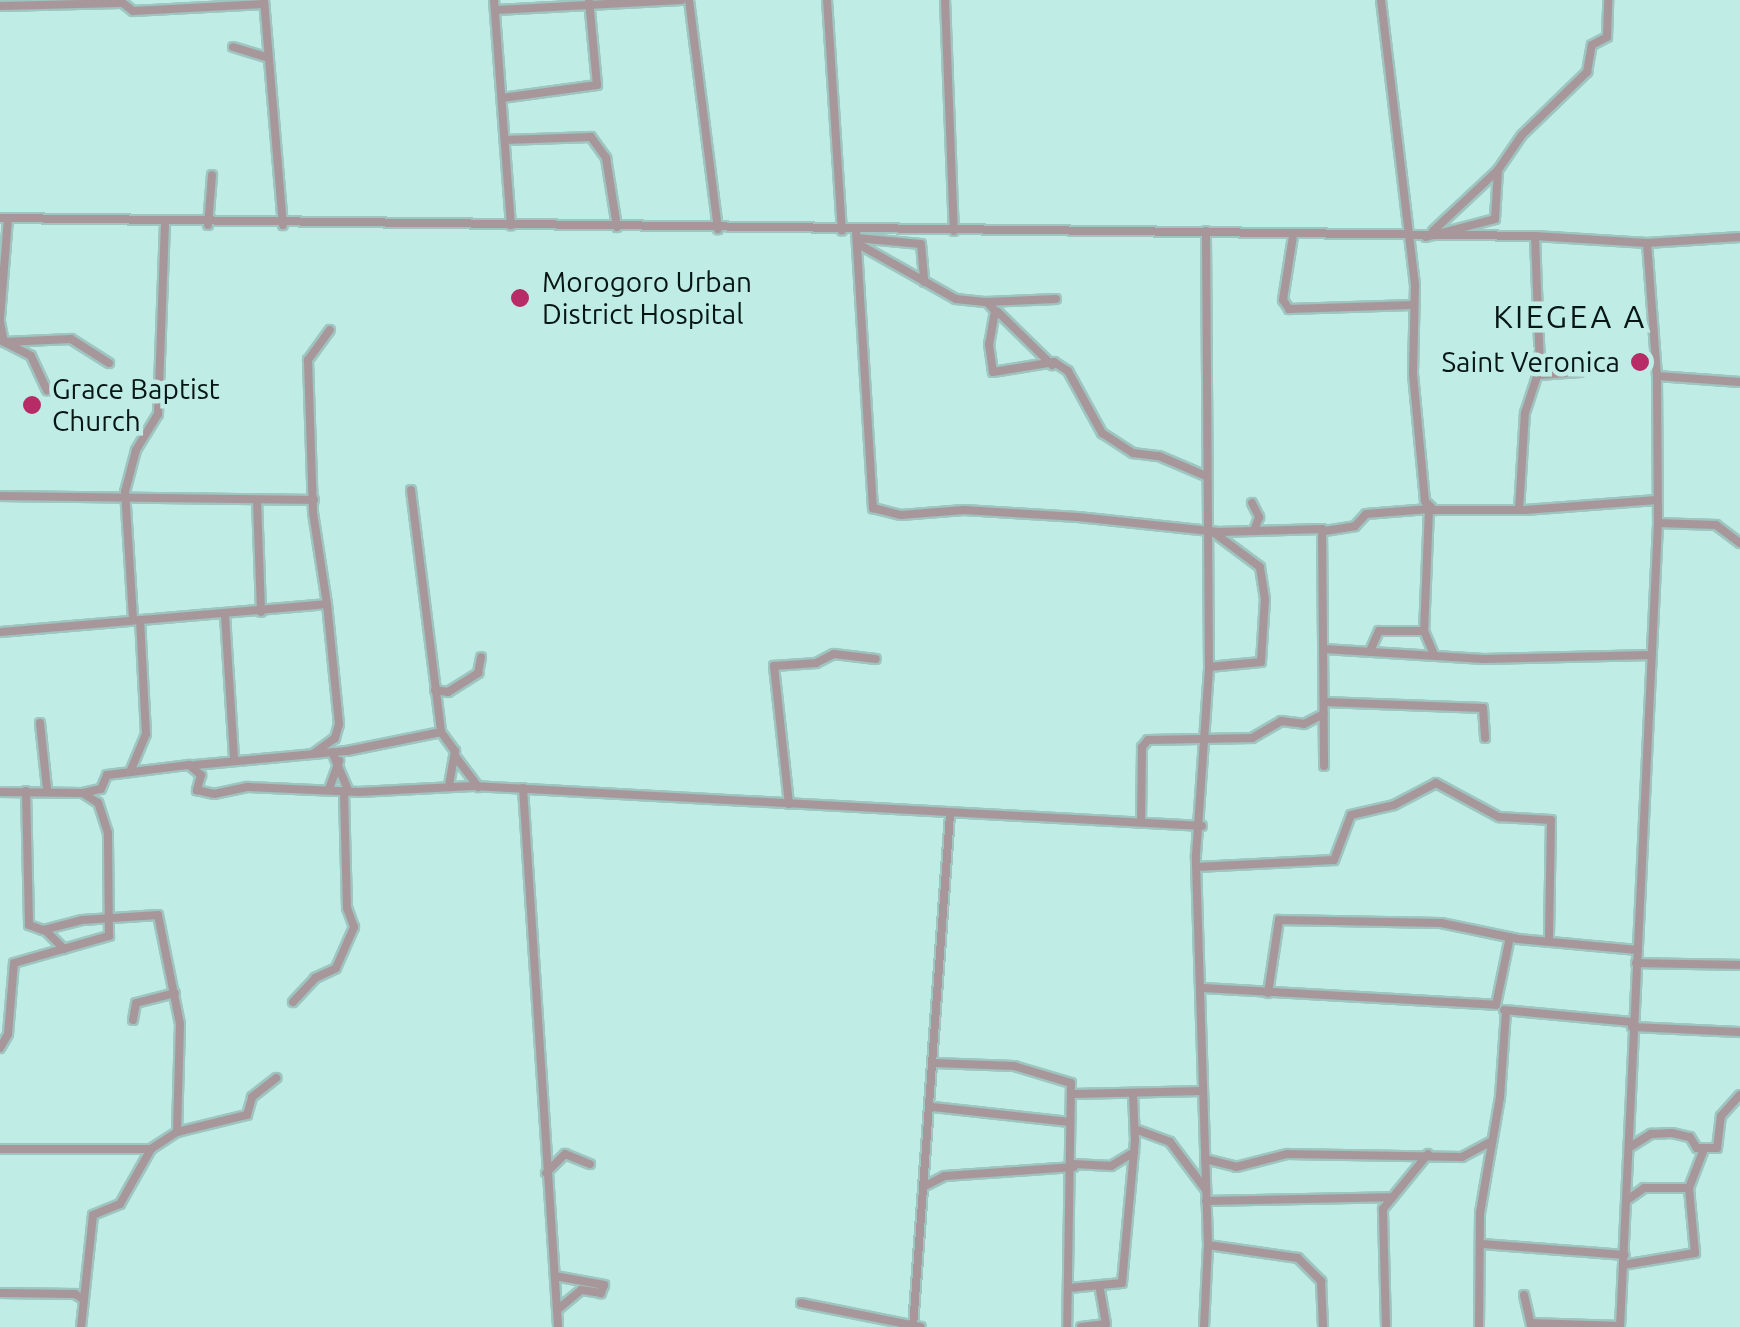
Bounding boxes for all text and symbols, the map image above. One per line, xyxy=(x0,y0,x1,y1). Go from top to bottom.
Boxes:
place label: Morogoro Urban District Hospital xyxy=(542,265,752,331)
marker: Morogoro Urban District Hospital xyxy=(507,285,533,311)
district label: KIEGEA A xyxy=(1493,297,1647,335)
place label: Saint Veronica xyxy=(1441,345,1620,379)
marker: Saint Veronica xyxy=(1629,351,1651,373)
place label: Grace Baptist Church xyxy=(52,372,220,438)
marker: Grace Baptist Church xyxy=(21,394,43,416)

